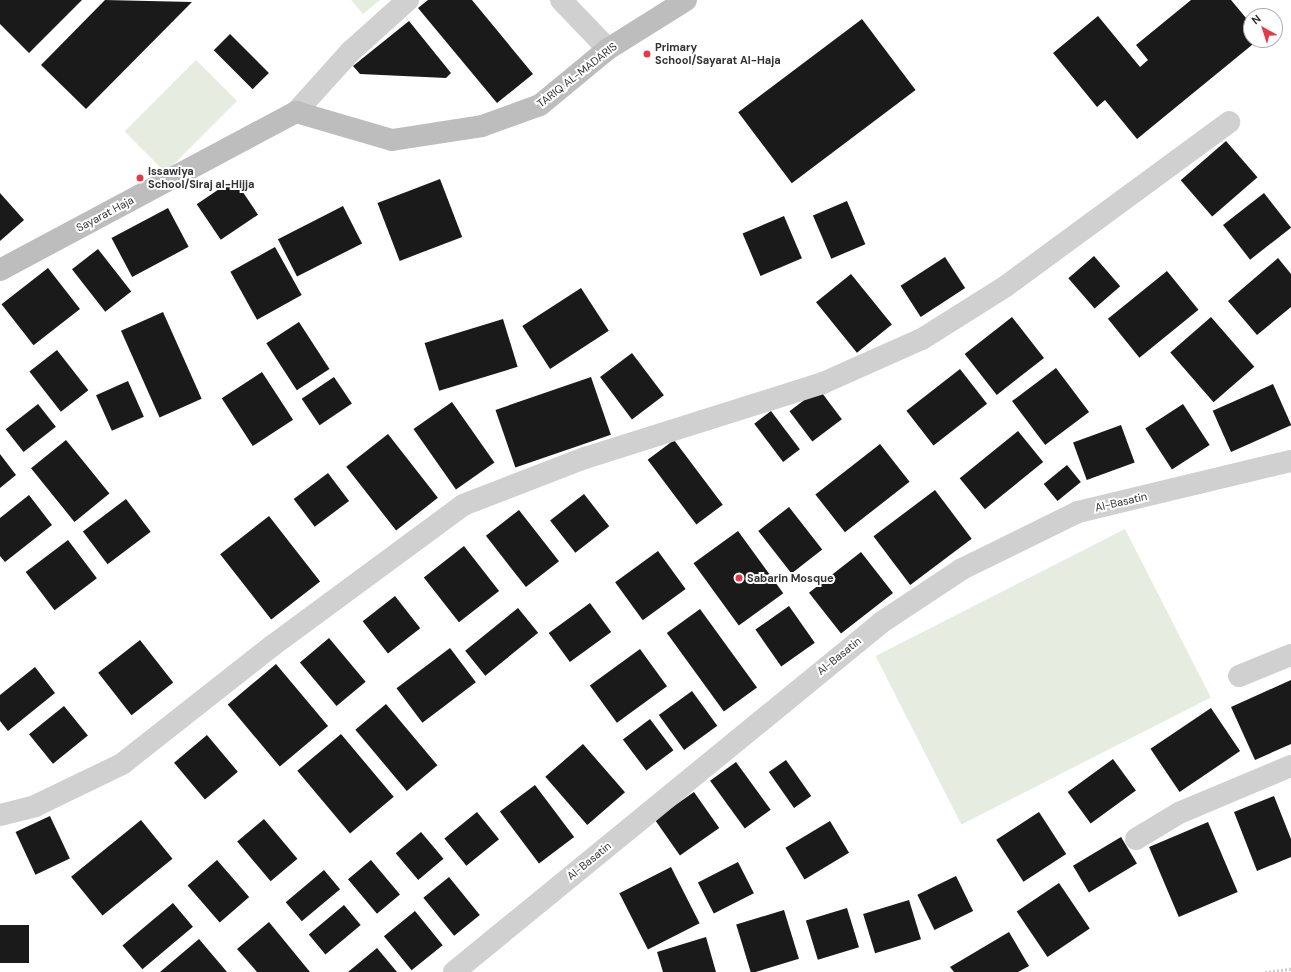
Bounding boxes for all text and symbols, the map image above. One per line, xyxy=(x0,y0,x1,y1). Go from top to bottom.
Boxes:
north arrow xyxy=(1243,8,1283,48)
text: N xyxy=(1249,11,1264,27)
street label: TARIQ AL-MADARIS xyxy=(534,40,620,110)
place label: Primary School/Sayarat Al-Haja xyxy=(655,41,781,67)
marker: Primary School/Sayarat Al-Haja xyxy=(642,49,652,59)
place label: Issawiya School/Siraj al-Hijja xyxy=(148,165,254,191)
marker: Issawiya School/Siraj al-Hijja xyxy=(135,173,145,183)
street label: Sayarat Haja xyxy=(74,193,136,235)
street label: Al-Basatin xyxy=(1094,490,1148,514)
place label: Sabarin Mosque xyxy=(747,571,834,585)
marker: Sabarin Mosque xyxy=(734,573,744,583)
street label: Al-Basatin xyxy=(814,634,864,678)
street label: Al-Basatin xyxy=(564,839,614,883)

